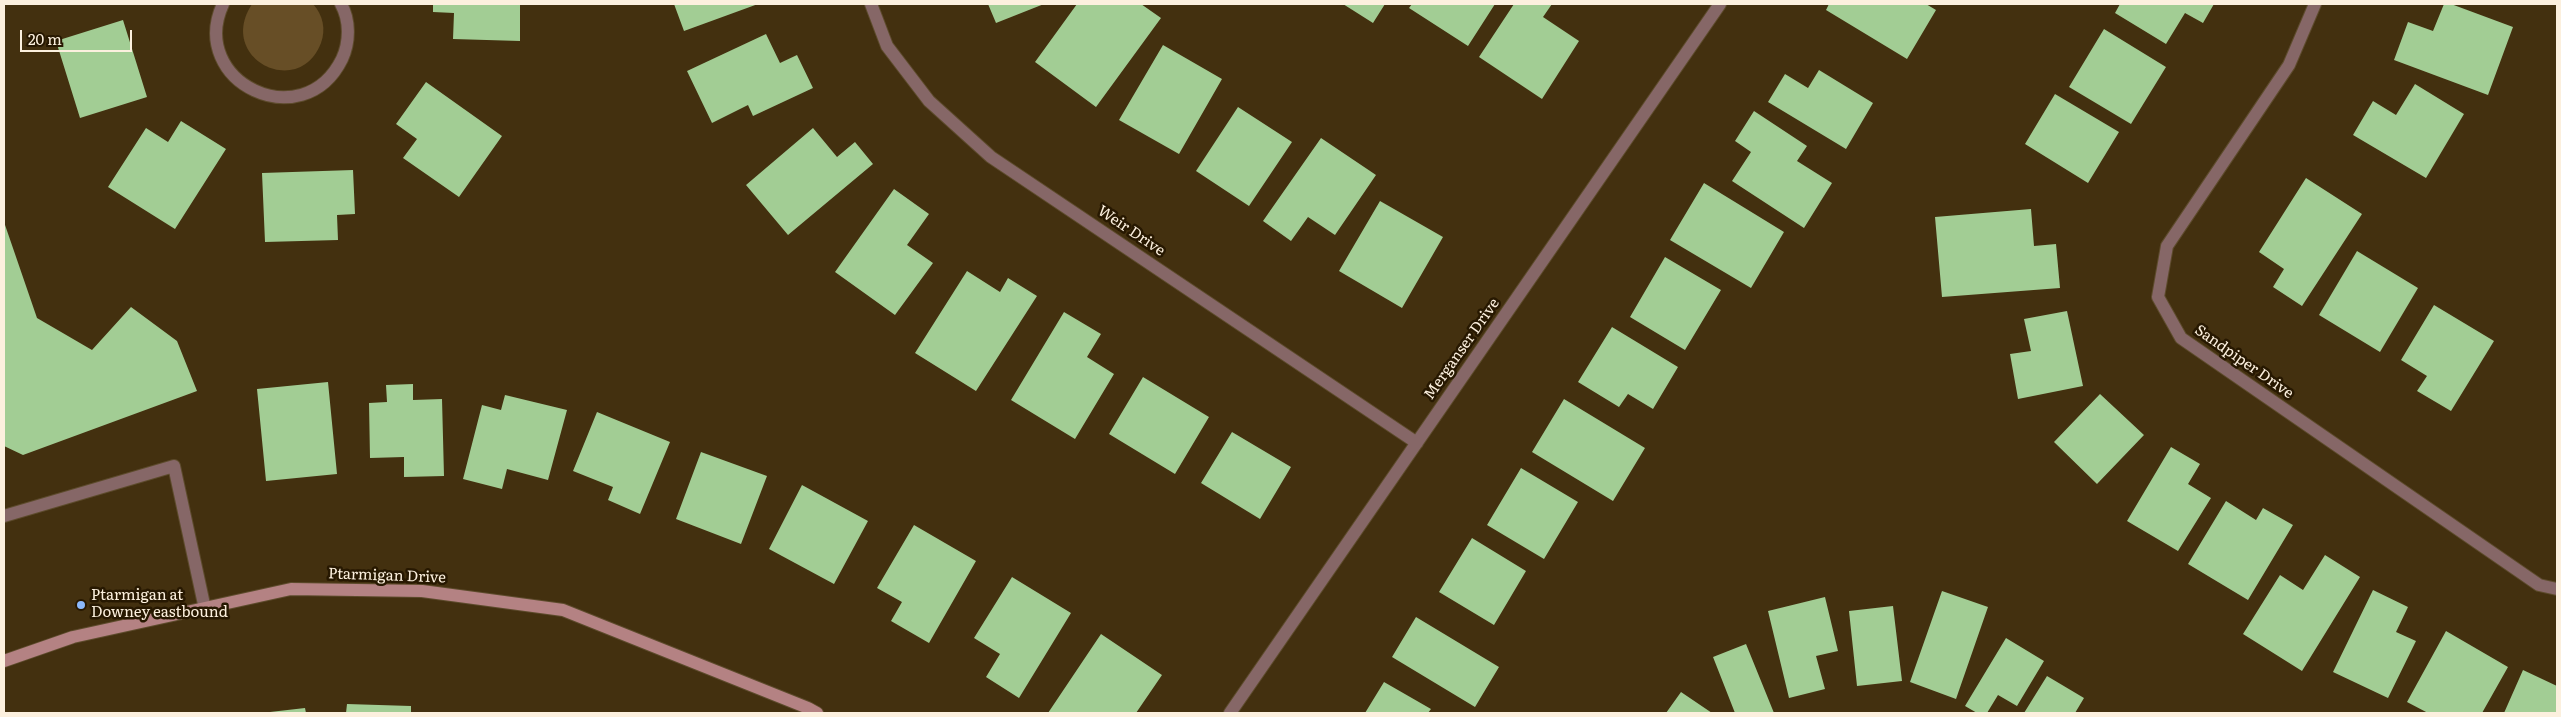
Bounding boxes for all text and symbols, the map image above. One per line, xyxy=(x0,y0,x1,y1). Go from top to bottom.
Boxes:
scale bar xyxy=(22,20,135,52)
text: 20 m xyxy=(28,27,62,50)
street label: Weir Drive xyxy=(1094,202,1168,260)
street label: Merganser Drive xyxy=(1420,295,1504,403)
street label: Sandpiper Drive xyxy=(2191,321,2297,403)
street label: Ptarmigan Drive xyxy=(328,565,446,587)
place label: Ptarmigan at Downey eastbound xyxy=(91,587,228,622)
marker: Ptarmigan at Downey eastbound xyxy=(75,599,87,611)

